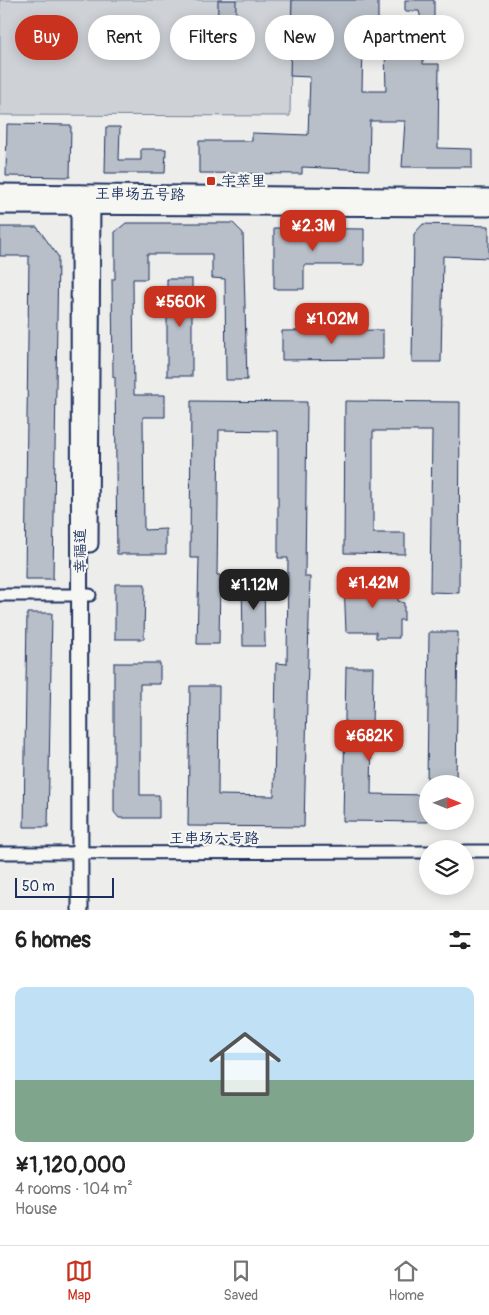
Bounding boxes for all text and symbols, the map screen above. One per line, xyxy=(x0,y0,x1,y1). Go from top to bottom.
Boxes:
chip: Buy xyxy=(15,15,78,60)
chip: Rent xyxy=(88,15,160,60)
chip: Filters xyxy=(170,15,255,60)
chip: New xyxy=(265,15,334,60)
chip: Apartment xyxy=(344,15,464,60)
place label: 宇萃里 xyxy=(221,172,266,191)
marker: 宇萃里 xyxy=(205,175,217,187)
street label: 王串场五号路 xyxy=(95,184,185,205)
pin: ¥2.3M xyxy=(278,210,348,252)
text: ¥2.3M xyxy=(291,216,335,236)
pin: ¥560K xyxy=(145,286,215,328)
text: ¥560K xyxy=(155,292,205,312)
pin: ¥1.02M xyxy=(291,302,373,345)
text: ¥1.02M xyxy=(306,309,358,329)
street label: 幸福道 xyxy=(71,528,90,574)
pin: ¥1.42M xyxy=(332,566,414,609)
pin: ¥1.12M xyxy=(213,568,295,611)
text: ¥1.42M xyxy=(348,573,398,593)
text: ¥1.12M xyxy=(230,575,278,595)
pin: ¥682K xyxy=(334,720,404,762)
text: ¥682K xyxy=(345,726,393,746)
north arrow xyxy=(419,775,474,830)
map controls xyxy=(419,775,474,895)
street label: 王串场六号路 xyxy=(169,829,259,848)
button: layers xyxy=(419,840,474,895)
scale bar xyxy=(15,875,114,898)
text: 50 m xyxy=(22,878,55,895)
icon: filters xyxy=(446,926,474,954)
text: 6 homes xyxy=(15,927,91,954)
icon: home xyxy=(200,1019,290,1109)
text: ¥1,120,000 xyxy=(15,1152,126,1179)
text: 4 rooms · 104 m² xyxy=(15,1179,133,1199)
text: House xyxy=(15,1199,57,1219)
tab: Map xyxy=(65,1257,93,1304)
tab: Saved xyxy=(223,1257,258,1304)
tab: Home xyxy=(389,1257,424,1304)

